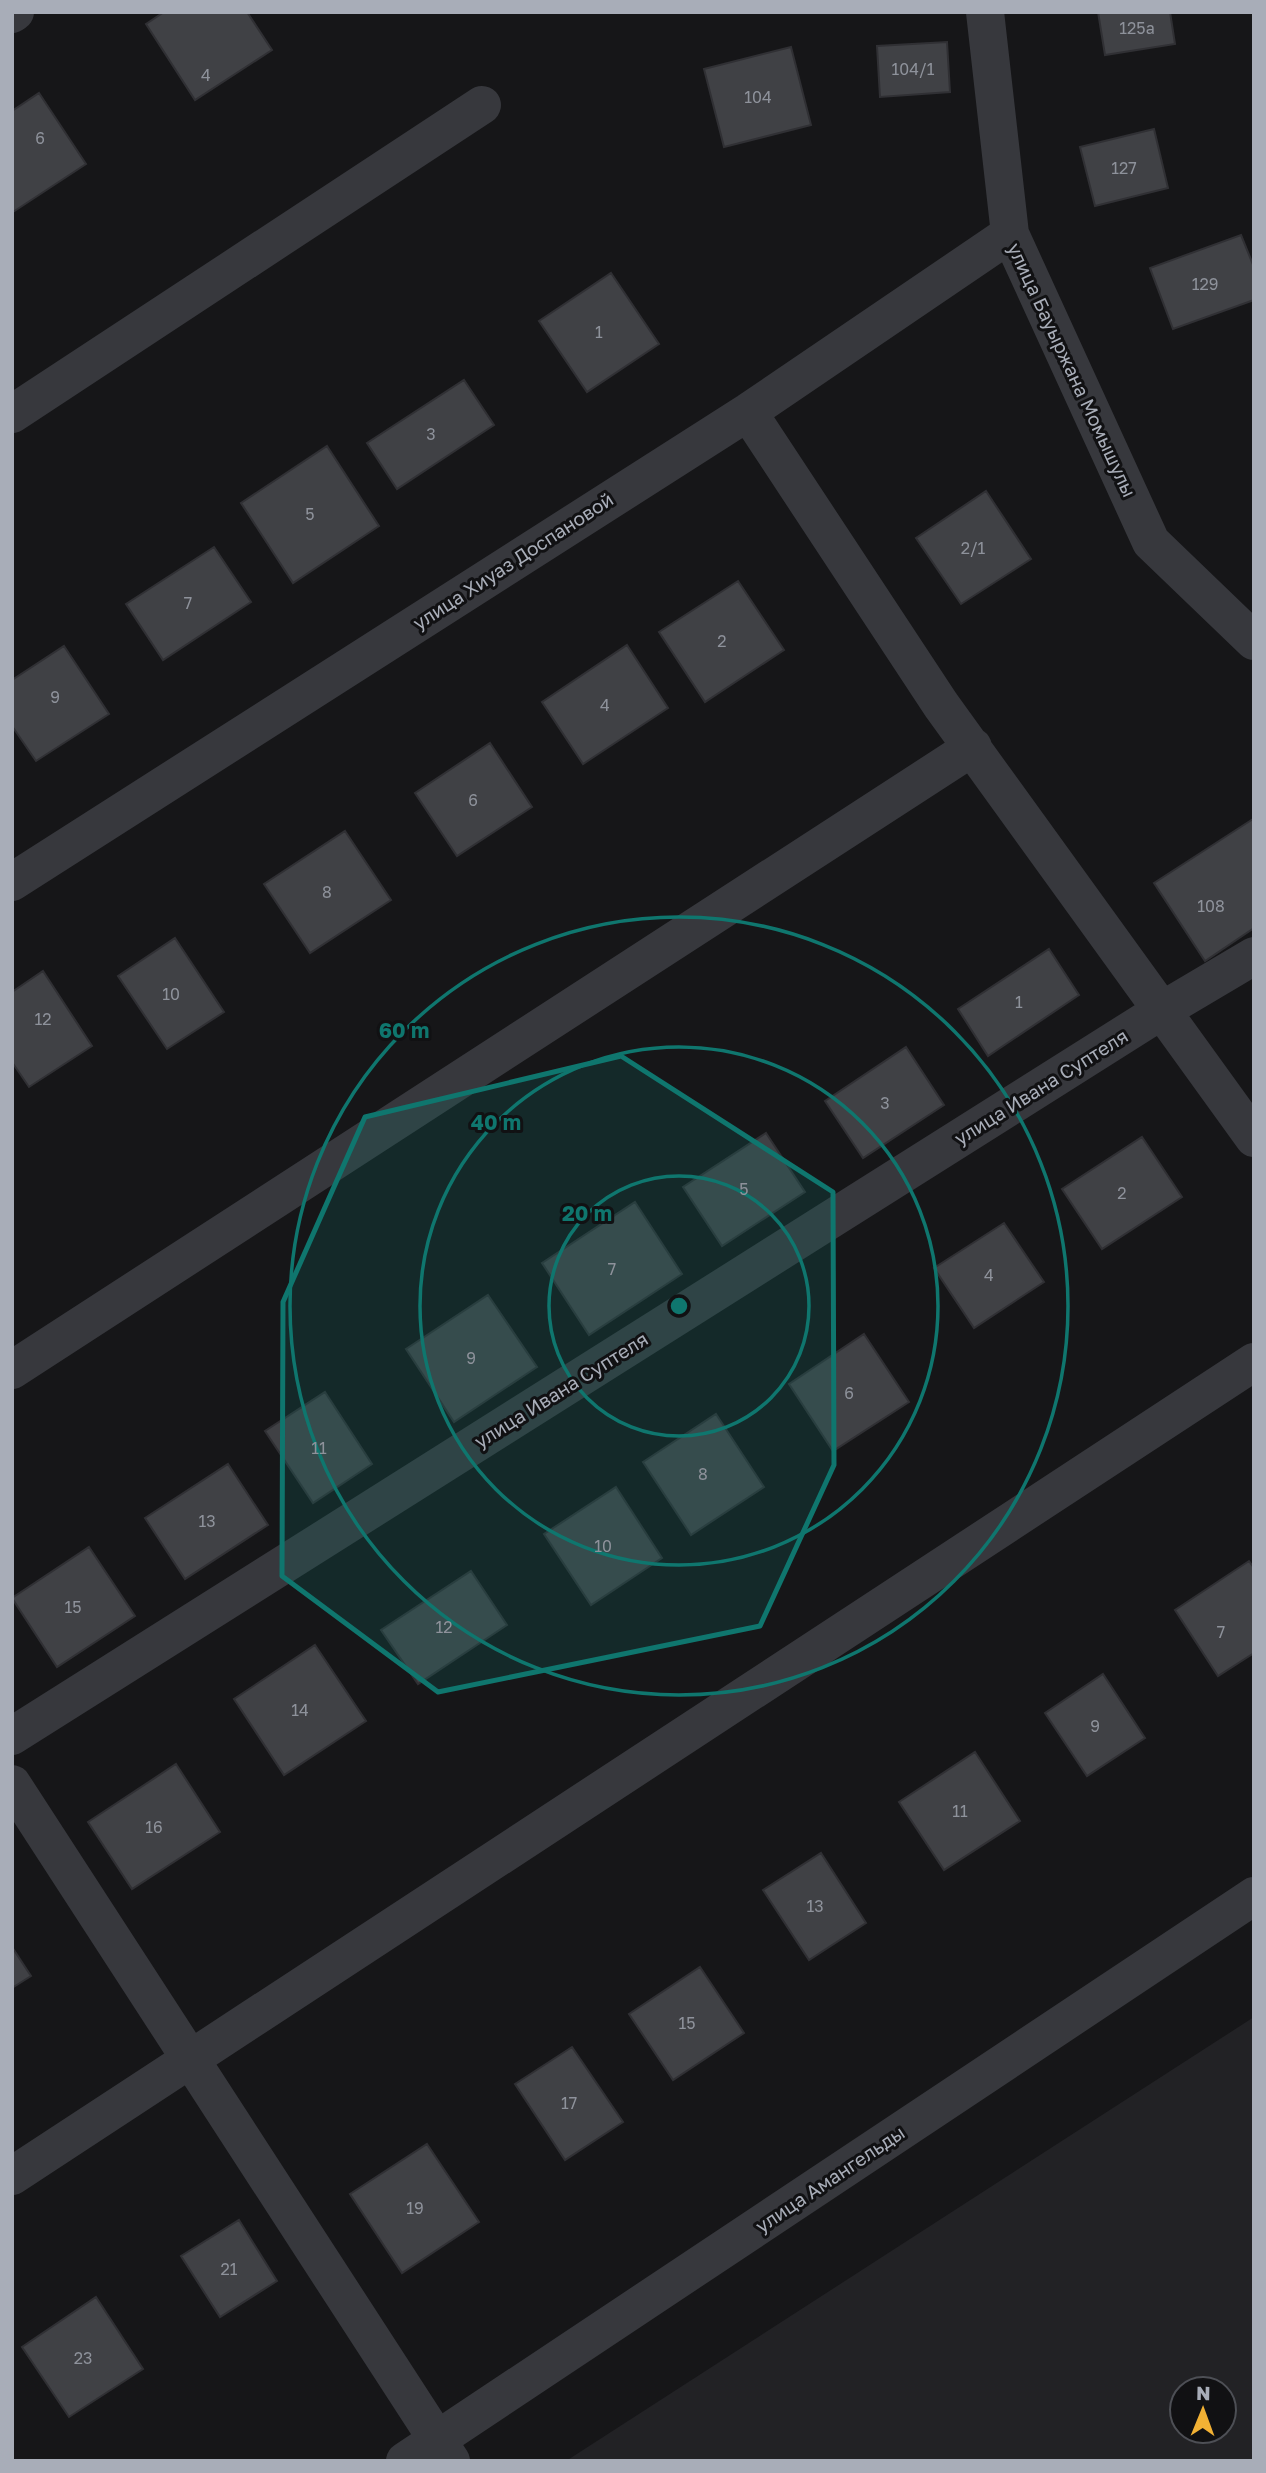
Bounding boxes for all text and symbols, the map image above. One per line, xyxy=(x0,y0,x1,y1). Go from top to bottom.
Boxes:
house number: 125а xyxy=(1119,18,1155,38)
house number: 104/1 xyxy=(892,59,935,79)
house number: 4 xyxy=(201,65,211,85)
house number: 104 xyxy=(744,87,772,107)
house number: 6 xyxy=(35,128,45,148)
house number: 127 xyxy=(1111,158,1137,178)
street label: улица Бауыржана Момышулы xyxy=(1003,239,1142,501)
house number: 129 xyxy=(1192,274,1218,294)
house number: 1 xyxy=(595,322,603,342)
house number: 3 xyxy=(426,424,436,444)
street label: улица Хиуаз Доспановой xyxy=(408,487,617,634)
house number: 5 xyxy=(305,504,315,524)
house number: 2/1 xyxy=(961,538,986,558)
house number: 7 xyxy=(184,593,192,613)
house number: 2 xyxy=(717,631,727,651)
house number: 9 xyxy=(50,687,60,707)
house number: 4 xyxy=(600,695,610,715)
house number: 6 xyxy=(468,790,478,810)
house number: 8 xyxy=(322,882,332,902)
house number: 108 xyxy=(1197,896,1225,916)
house number: 10 xyxy=(162,984,180,1004)
house number: 1 xyxy=(1015,992,1023,1012)
house number: 12 xyxy=(34,1009,52,1029)
text: 60 m xyxy=(379,1017,429,1043)
street label: улица Ивана Суптеля xyxy=(950,1024,1132,1149)
house number: 3 xyxy=(880,1093,890,1113)
text: 40 m xyxy=(471,1109,521,1135)
house number: 5 xyxy=(739,1179,749,1199)
house number: 2 xyxy=(1117,1183,1127,1203)
text: 20 m xyxy=(562,1200,612,1226)
house number: 7 xyxy=(608,1259,616,1279)
house number: 4 xyxy=(984,1265,994,1285)
centre of rings xyxy=(667,1294,691,1318)
street label: улица Ивана Суптеля xyxy=(470,1327,652,1452)
house number: 9 xyxy=(466,1348,476,1368)
house number: 6 xyxy=(844,1383,854,1403)
house number: 11 xyxy=(311,1438,327,1458)
house number: 8 xyxy=(698,1464,708,1484)
house number: 13 xyxy=(198,1511,216,1531)
house number: 10 xyxy=(594,1536,612,1556)
house number: 15 xyxy=(64,1597,82,1617)
house number: 12 xyxy=(435,1617,453,1637)
house number: 7 xyxy=(1217,1622,1225,1642)
house number: 14 xyxy=(291,1700,309,1720)
house number: 9 xyxy=(1090,1716,1100,1736)
house number: 11 xyxy=(952,1801,968,1821)
house number: 16 xyxy=(145,1817,163,1837)
house number: 13 xyxy=(806,1896,824,1916)
house number: 15 xyxy=(678,2013,696,2033)
house number: 17 xyxy=(561,2093,577,2113)
street label: улица Амангельды xyxy=(751,2120,909,2237)
house number: 19 xyxy=(406,2198,424,2218)
house number: 21 xyxy=(220,2259,238,2279)
house number: 23 xyxy=(74,2348,92,2368)
north arrow xyxy=(1168,2375,1238,2445)
text: N xyxy=(1196,2381,1211,2404)

